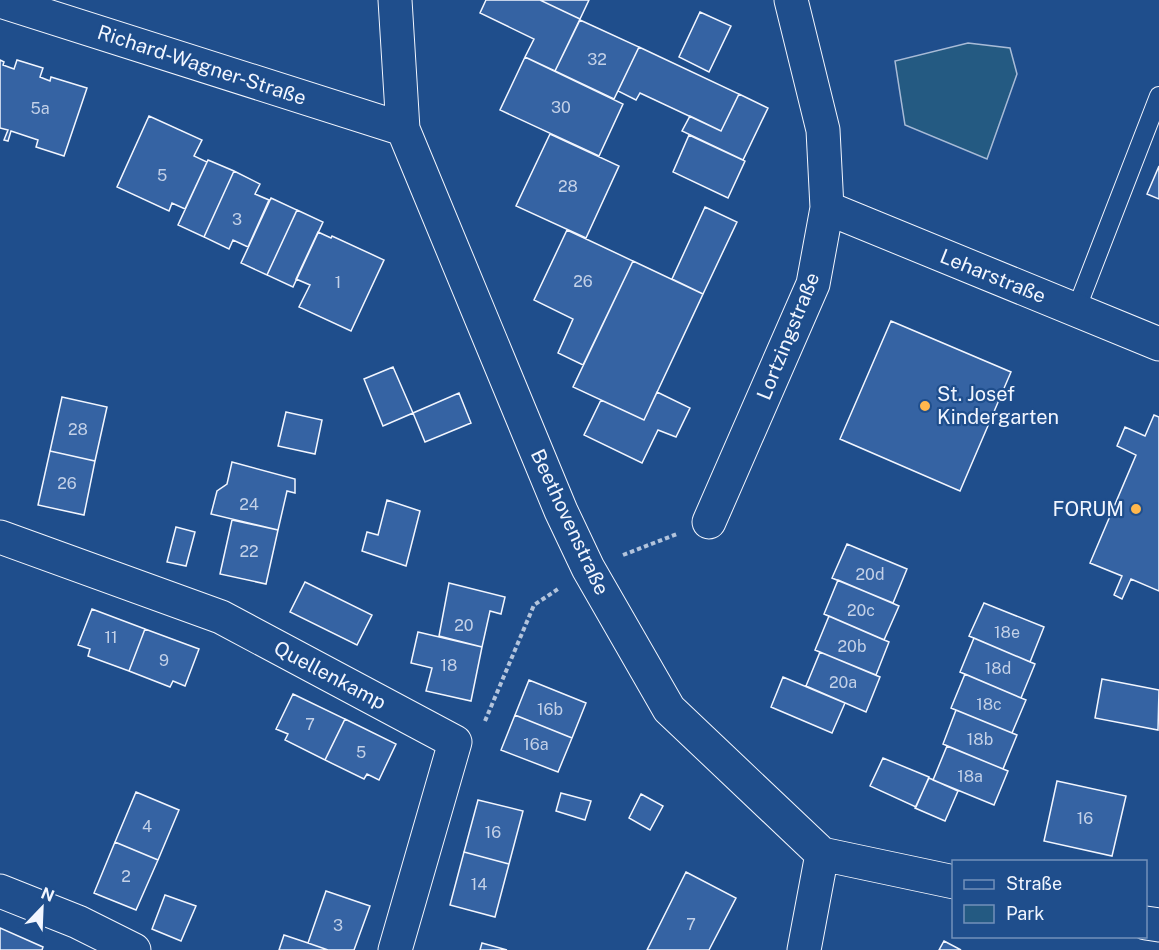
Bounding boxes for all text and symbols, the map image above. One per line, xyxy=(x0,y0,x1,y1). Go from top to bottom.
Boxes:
street label: Richard-Wagner-Straße xyxy=(95,20,309,110)
house number: 32 xyxy=(587,50,607,69)
house number: 30 xyxy=(551,98,571,117)
house number: 5a xyxy=(30,99,50,118)
house number: 5 xyxy=(157,166,167,185)
house number: 28 xyxy=(558,177,578,196)
house number: 3 xyxy=(232,210,242,229)
street label: Leharstraße xyxy=(937,244,1049,308)
street label: Lortzingstraße xyxy=(752,269,824,403)
house number: 26 xyxy=(573,272,593,291)
house number: 1 xyxy=(335,273,341,292)
place label: St. Josef Kindergarten xyxy=(937,382,1059,429)
marker: St. Josef Kindergarten xyxy=(918,399,932,413)
house number: 28 xyxy=(68,420,88,439)
street label: Beethovenstraße xyxy=(526,445,614,599)
house number: 26 xyxy=(57,474,77,493)
house number: 24 xyxy=(239,495,259,514)
place label: FORUM xyxy=(1053,497,1124,521)
marker: FORUM xyxy=(1129,502,1143,516)
house number: 22 xyxy=(239,542,259,561)
house number: 20d xyxy=(856,565,884,584)
house number: 20c xyxy=(847,601,875,620)
house number: 20 xyxy=(454,616,474,635)
house number: 18e xyxy=(994,623,1020,642)
house number: 11 xyxy=(104,628,118,647)
street label: Quellenkamp xyxy=(270,635,390,715)
house number: 20b xyxy=(838,637,866,656)
house number: 9 xyxy=(159,651,169,670)
house number: 18 xyxy=(441,656,457,675)
house number: 18d xyxy=(985,659,1011,678)
house number: 20a xyxy=(829,673,857,692)
house number: 18c xyxy=(976,695,1002,714)
house number: 16b xyxy=(537,700,563,719)
house number: 7 xyxy=(305,715,315,734)
house number: 18b xyxy=(967,730,993,749)
house number: 16a xyxy=(523,735,549,754)
house number: 5 xyxy=(356,743,366,762)
house number: 18a xyxy=(957,767,983,786)
house number: 16 xyxy=(1077,809,1093,828)
house number: 4 xyxy=(142,817,152,836)
house number: 16 xyxy=(485,823,501,842)
legend xyxy=(952,860,1147,938)
house number: 2 xyxy=(121,867,131,886)
text: Straße xyxy=(1006,873,1062,894)
house number: 14 xyxy=(471,875,487,894)
north arrow xyxy=(12,878,72,938)
text: N xyxy=(38,883,57,906)
text: Park xyxy=(1006,903,1044,924)
house number: 7 xyxy=(686,915,696,934)
house number: 3 xyxy=(333,916,343,935)

